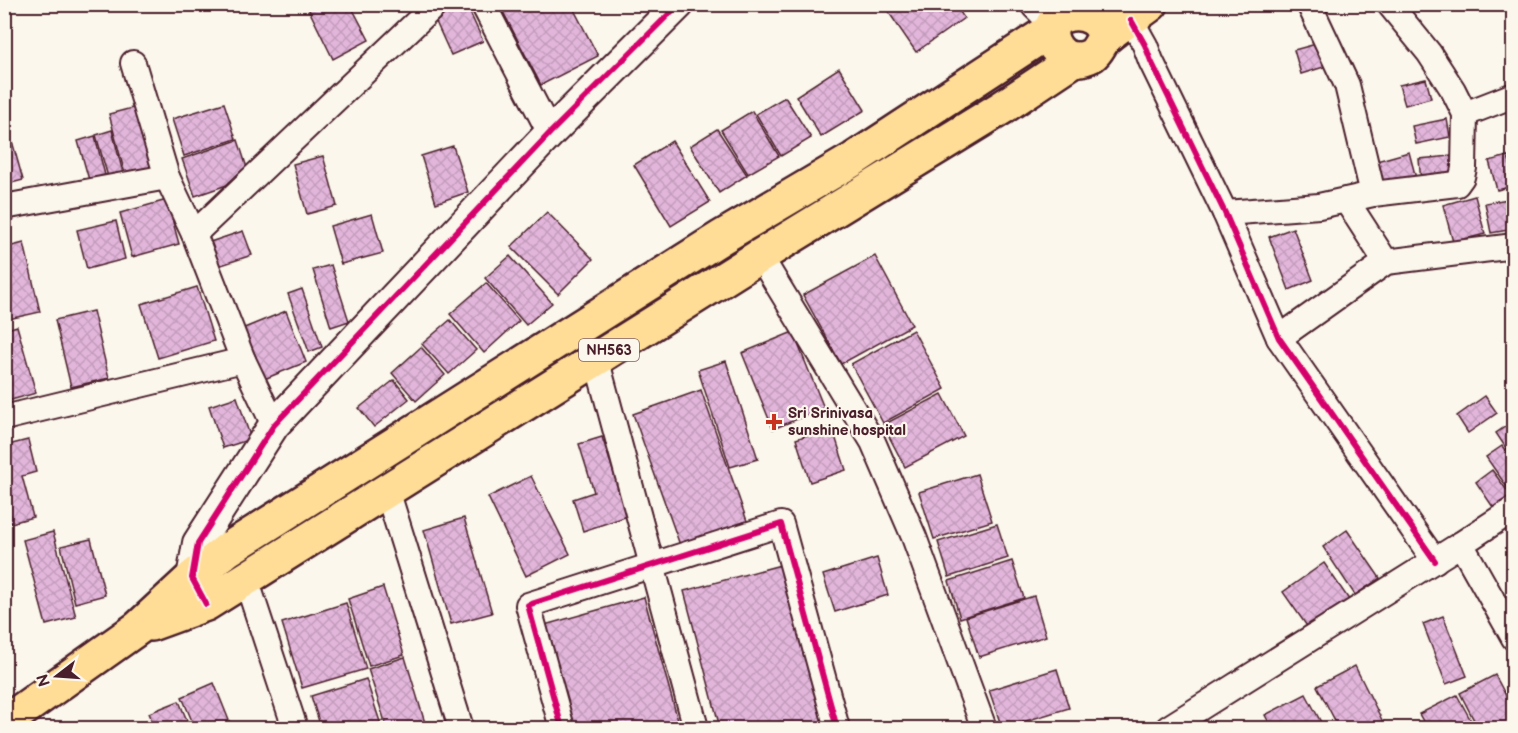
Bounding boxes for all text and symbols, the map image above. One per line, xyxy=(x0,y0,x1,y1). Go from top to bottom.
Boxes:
road number: NH563 xyxy=(579,339,639,361)
place label: Sri Srinivasa sunshine hospital xyxy=(788,404,906,440)
marker: Sri Srinivasa sunshine hospital xyxy=(765,413,783,431)
north arrow xyxy=(27,646,87,706)
text: N xyxy=(33,671,55,688)

